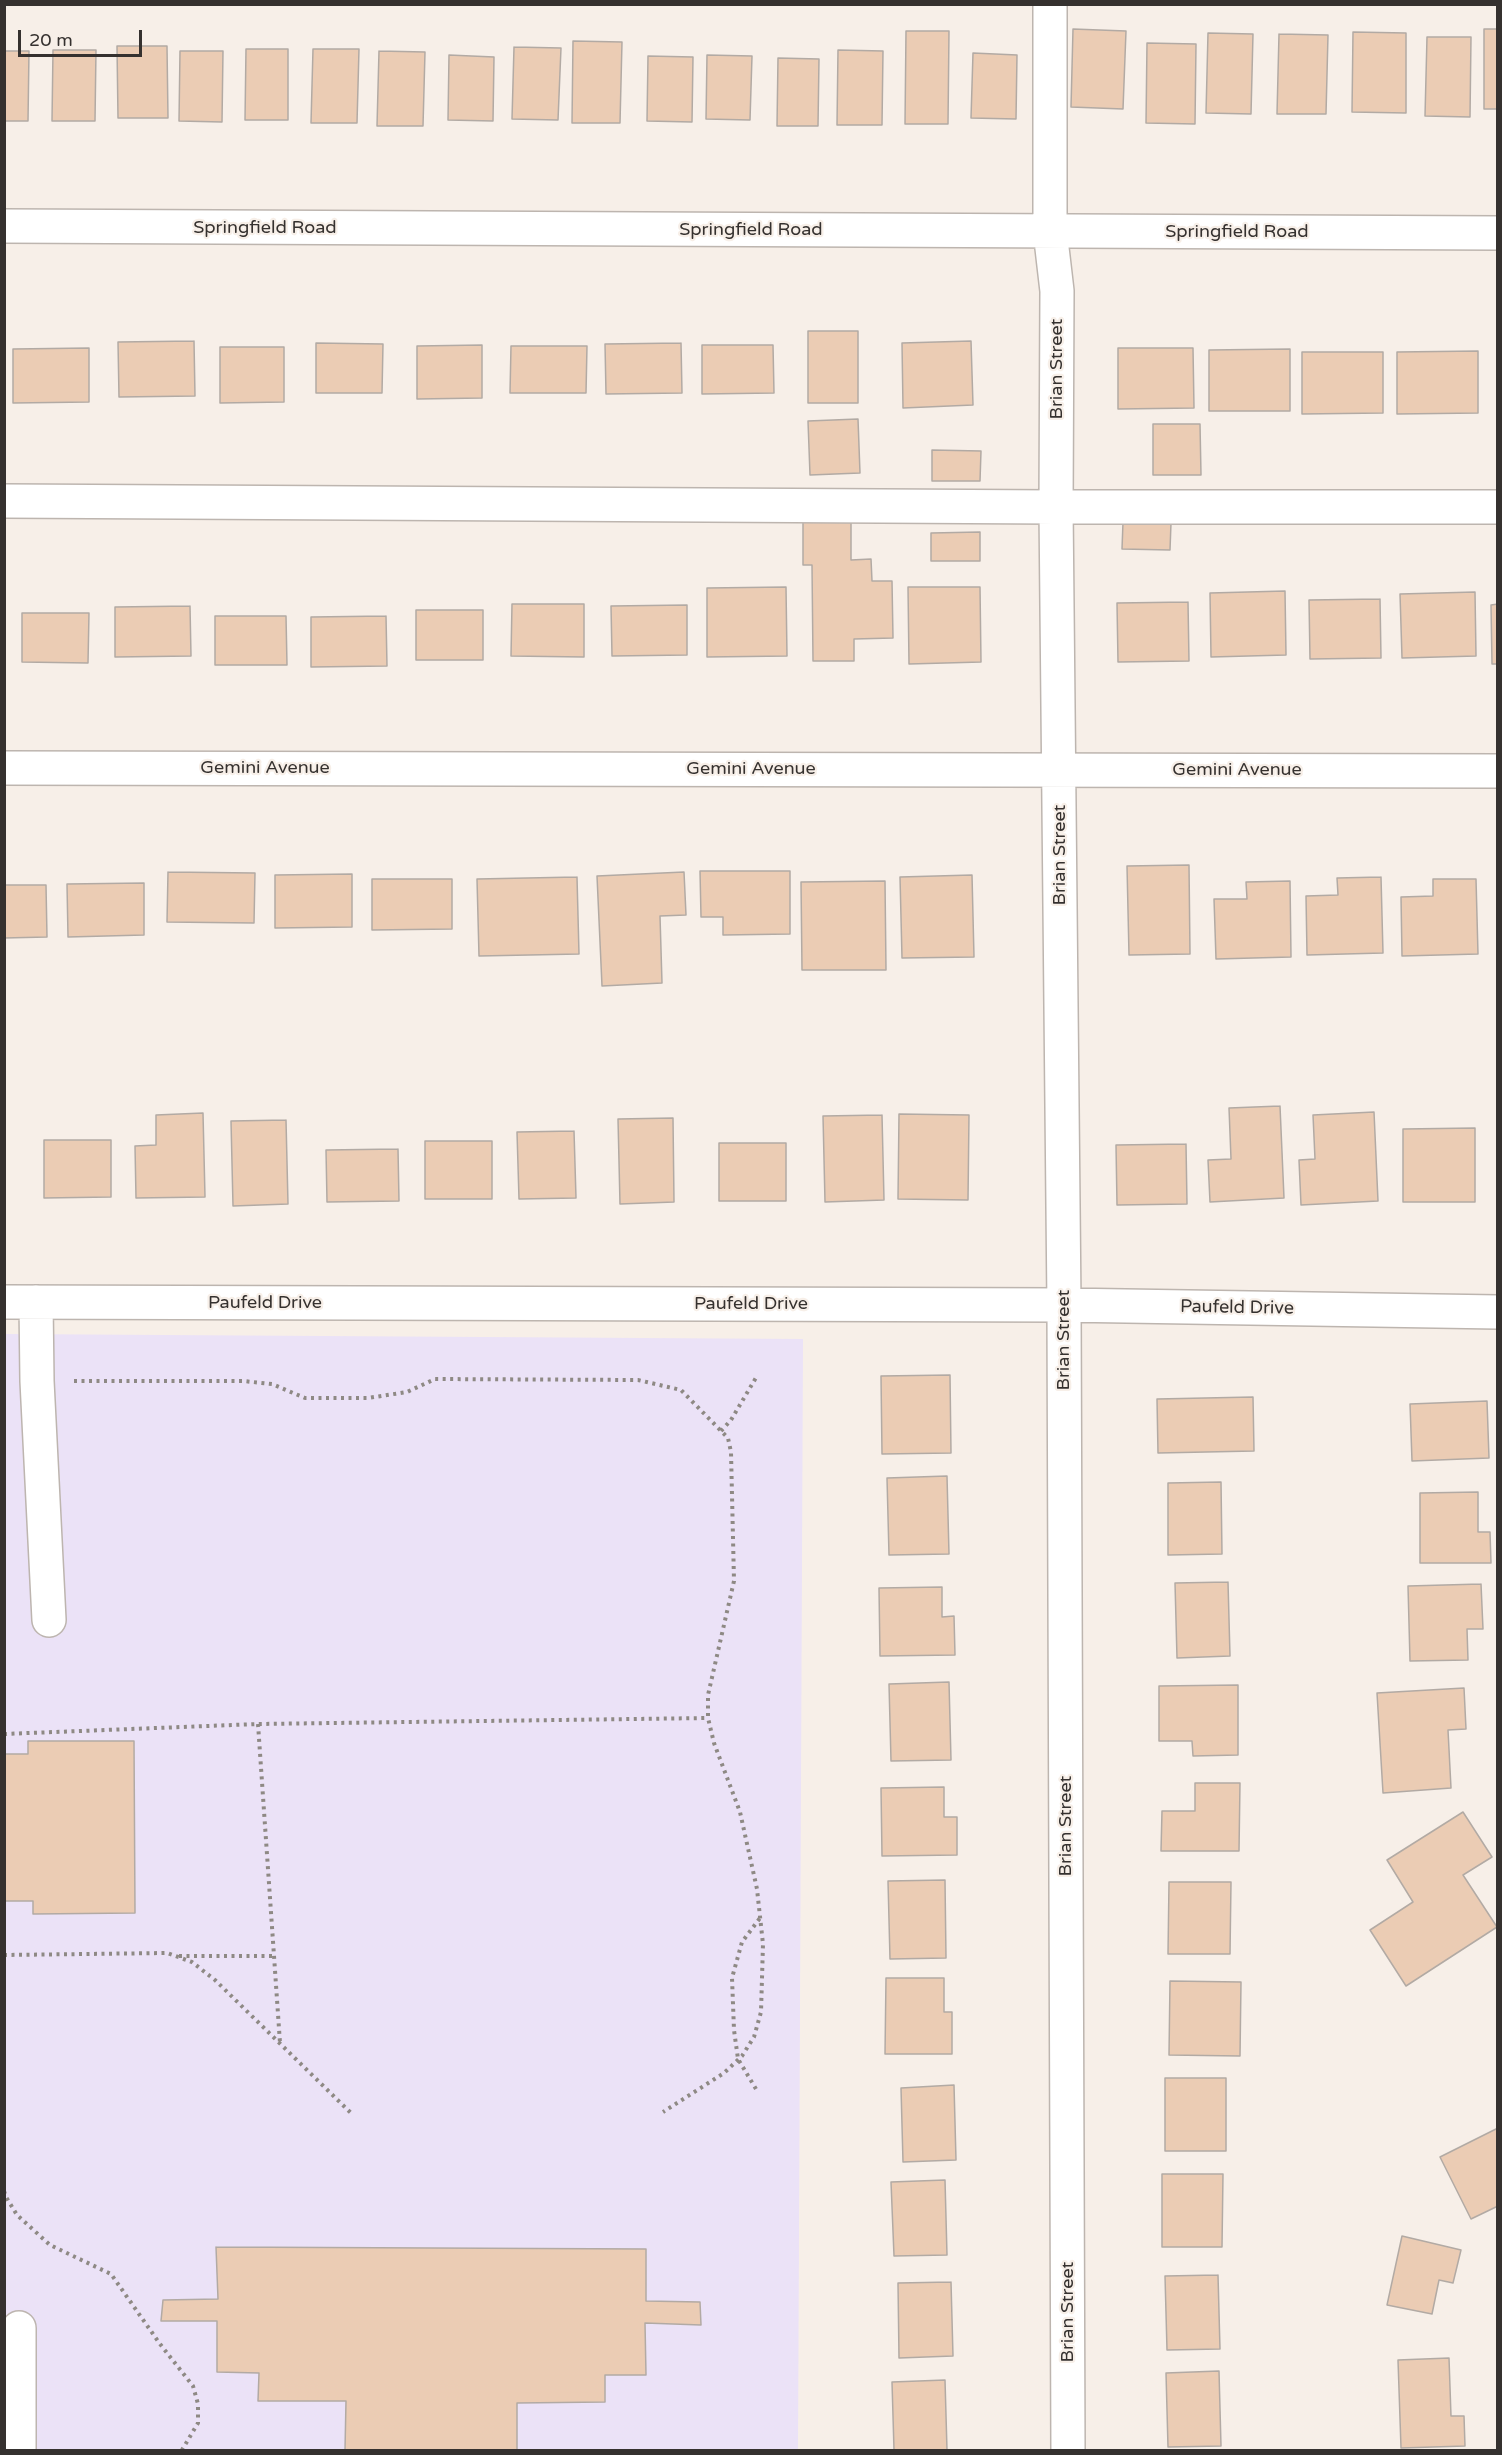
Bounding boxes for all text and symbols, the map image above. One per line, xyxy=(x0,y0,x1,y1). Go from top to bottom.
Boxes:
scale bar xyxy=(21,18,146,56)
text: 20 m xyxy=(29,29,73,51)
street label: Springfield Road xyxy=(193,217,337,239)
street label: Springfield Road xyxy=(679,219,823,241)
street label: Springfield Road xyxy=(1165,221,1309,243)
street label: Brian Street xyxy=(1046,319,1068,419)
street label: Gemini Avenue xyxy=(200,757,330,779)
street label: Gemini Avenue xyxy=(686,758,816,780)
street label: Gemini Avenue xyxy=(1172,759,1302,781)
street label: Brian Street xyxy=(1049,805,1071,905)
street label: Brian Street xyxy=(1053,1290,1075,1390)
street label: Paufeld Drive xyxy=(208,1292,322,1314)
street label: Paufeld Drive xyxy=(694,1293,808,1315)
street label: Paufeld Drive xyxy=(1180,1296,1294,1320)
street label: Brian Street xyxy=(1055,1776,1077,1876)
street label: Brian Street xyxy=(1057,2262,1079,2362)

